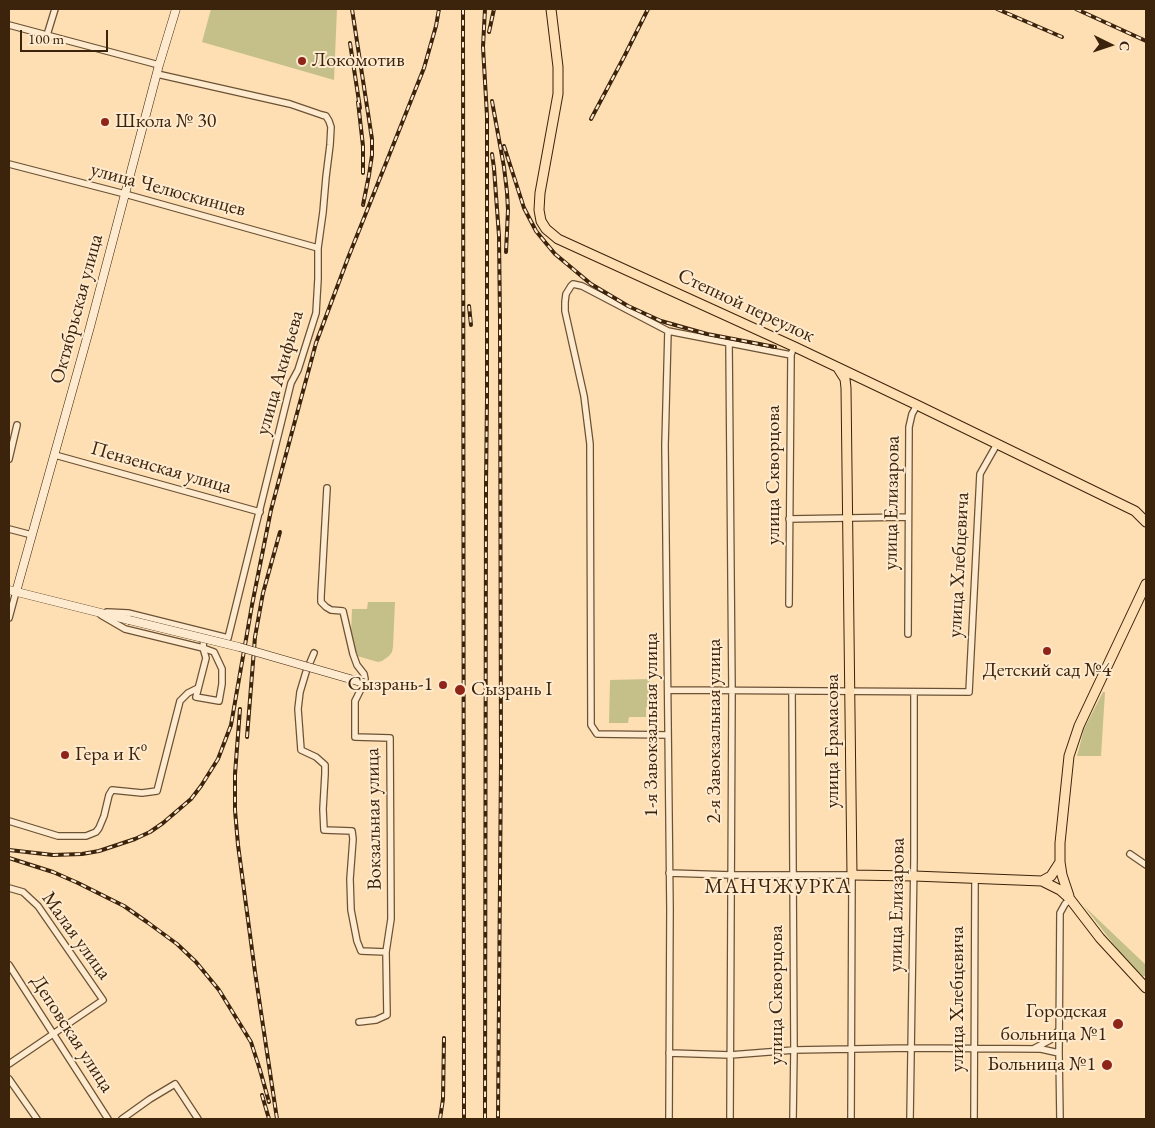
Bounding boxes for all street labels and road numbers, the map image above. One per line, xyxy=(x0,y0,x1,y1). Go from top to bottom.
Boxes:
street label: улица Челюскинцев xyxy=(88,158,248,222)
street label: Октябрьская улица xyxy=(45,231,109,387)
street label: Степной переулок xyxy=(674,264,818,348)
street label: улица Акифьева xyxy=(251,308,309,438)
street label: улица Скворцова xyxy=(762,405,786,545)
street label: Пензенская улица xyxy=(88,436,234,500)
street label: улица Елизарова xyxy=(879,436,905,570)
street label: улица Хлебцевича xyxy=(943,492,975,638)
street label: 1-я Завокзальная улица xyxy=(640,633,664,817)
street label: 2-я Завокзальная улица xyxy=(703,639,727,823)
street label: улица Ерамасова xyxy=(821,674,845,808)
street label: Вокзальная улица xyxy=(361,748,387,890)
street label: улица Елизарова xyxy=(884,838,910,972)
street label: Малая улица xyxy=(36,887,116,985)
street label: улица Скворцова xyxy=(765,925,789,1065)
street label: улица Хлебцевича xyxy=(946,926,970,1072)
street label: Деповская улица xyxy=(25,971,119,1097)

